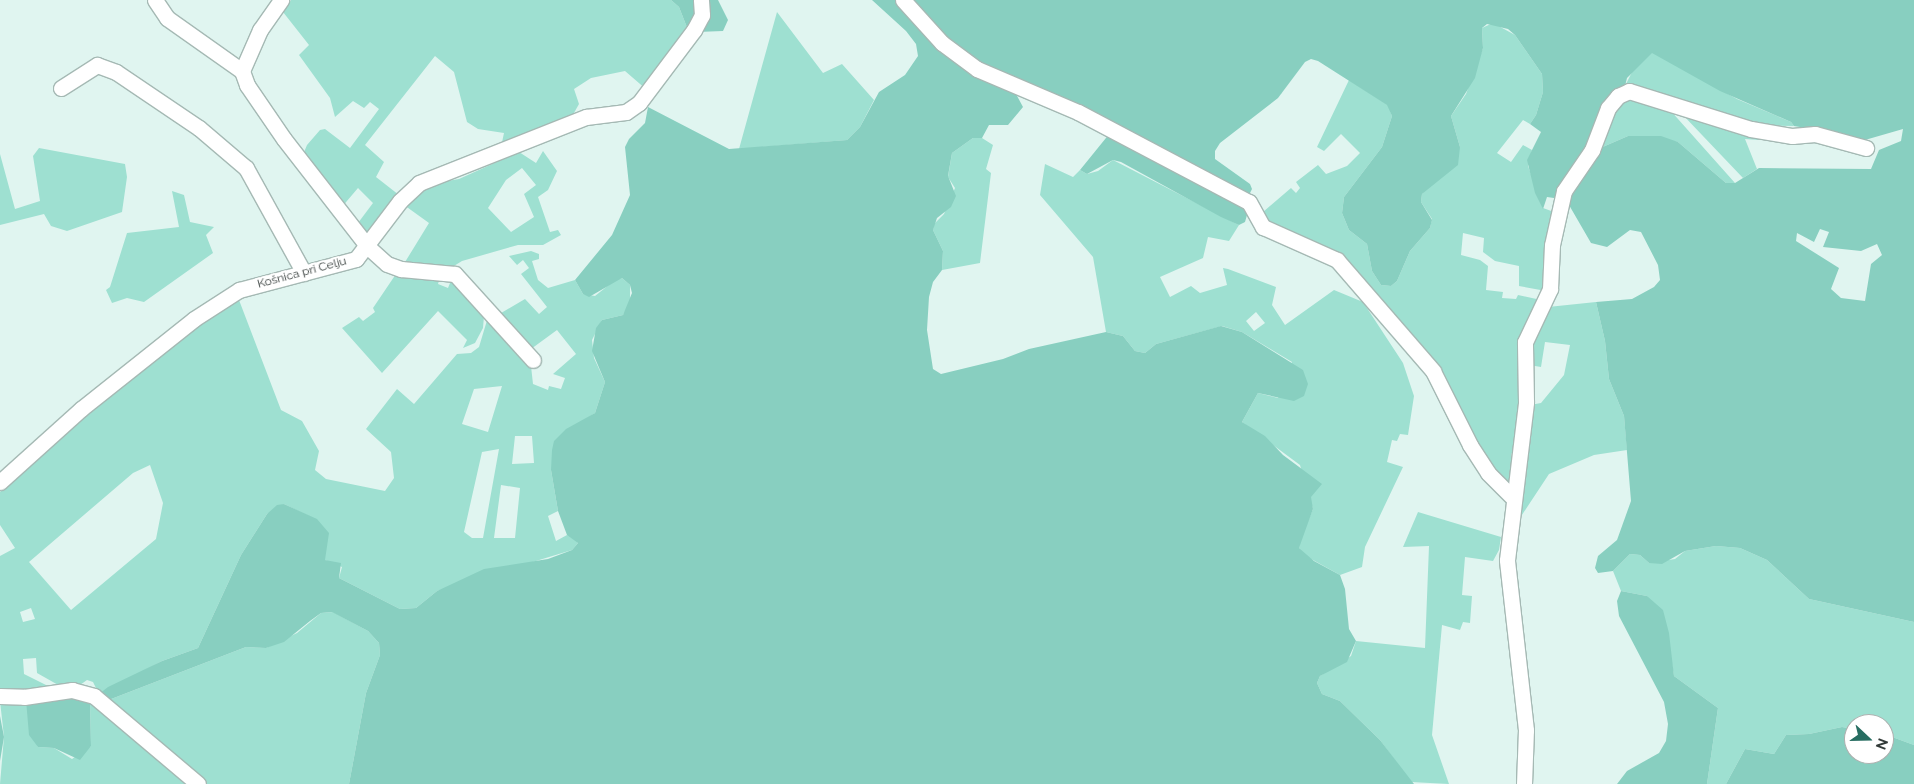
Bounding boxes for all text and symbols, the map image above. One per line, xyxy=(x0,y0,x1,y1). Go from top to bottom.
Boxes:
street label: Košnica pri Celju xyxy=(256,254,348,292)
north arrow xyxy=(1844,714,1894,764)
text: N xyxy=(1873,736,1891,752)

